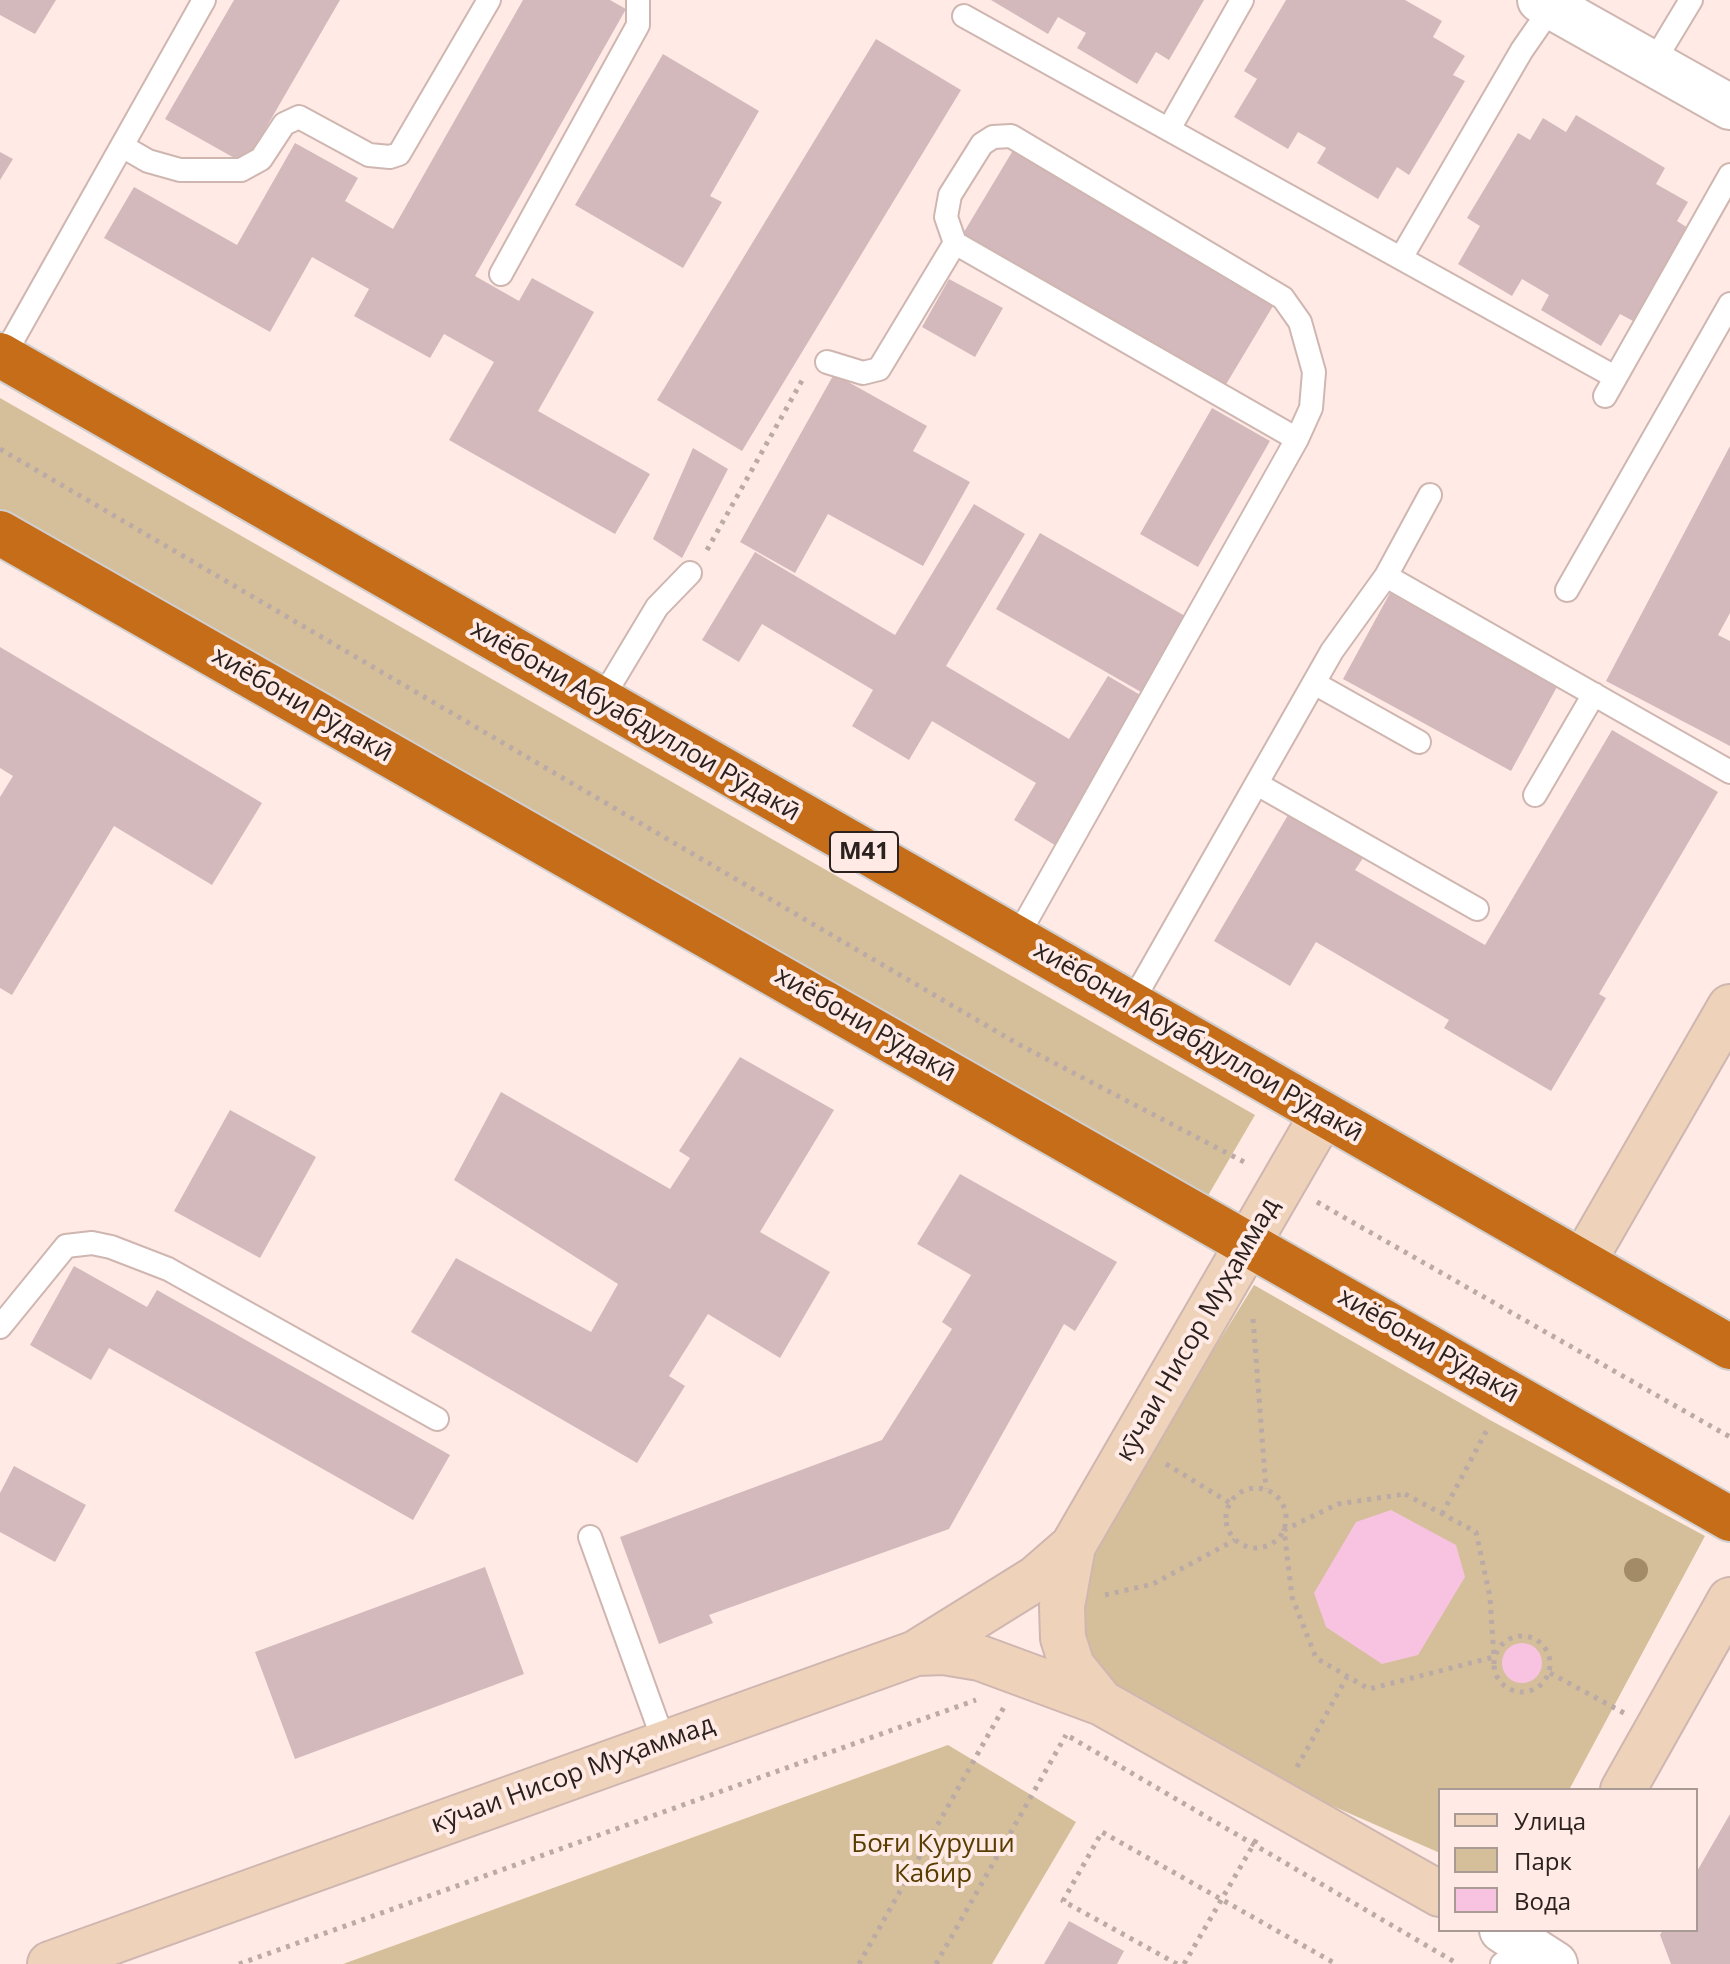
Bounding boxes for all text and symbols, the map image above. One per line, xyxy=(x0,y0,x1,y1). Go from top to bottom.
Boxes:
street label: хиёбони Абуабдуллои Рӯдакӣ xyxy=(465,614,805,828)
street label: хиёбони Рӯдакӣ xyxy=(206,641,398,769)
road number: M41 xyxy=(830,832,898,872)
street label: хиёбони Абуабдуллои Рӯдакӣ xyxy=(1028,935,1368,1149)
street label: хиёбони Рӯдакӣ xyxy=(769,961,961,1089)
street label: кӯчаи Нисор Муҳаммад xyxy=(1110,1193,1286,1467)
street label: хиёбони Рӯдакӣ xyxy=(1332,1282,1524,1410)
street label: кӯчаи Нисор Муҳаммад xyxy=(427,1709,719,1841)
legend xyxy=(1438,1788,1698,1932)
text: Улица xyxy=(1514,1804,1586,1837)
park label: Боғи Куруши Кабир xyxy=(851,1829,1015,1890)
text: Парк xyxy=(1514,1844,1572,1877)
text: Вода xyxy=(1514,1884,1571,1917)

